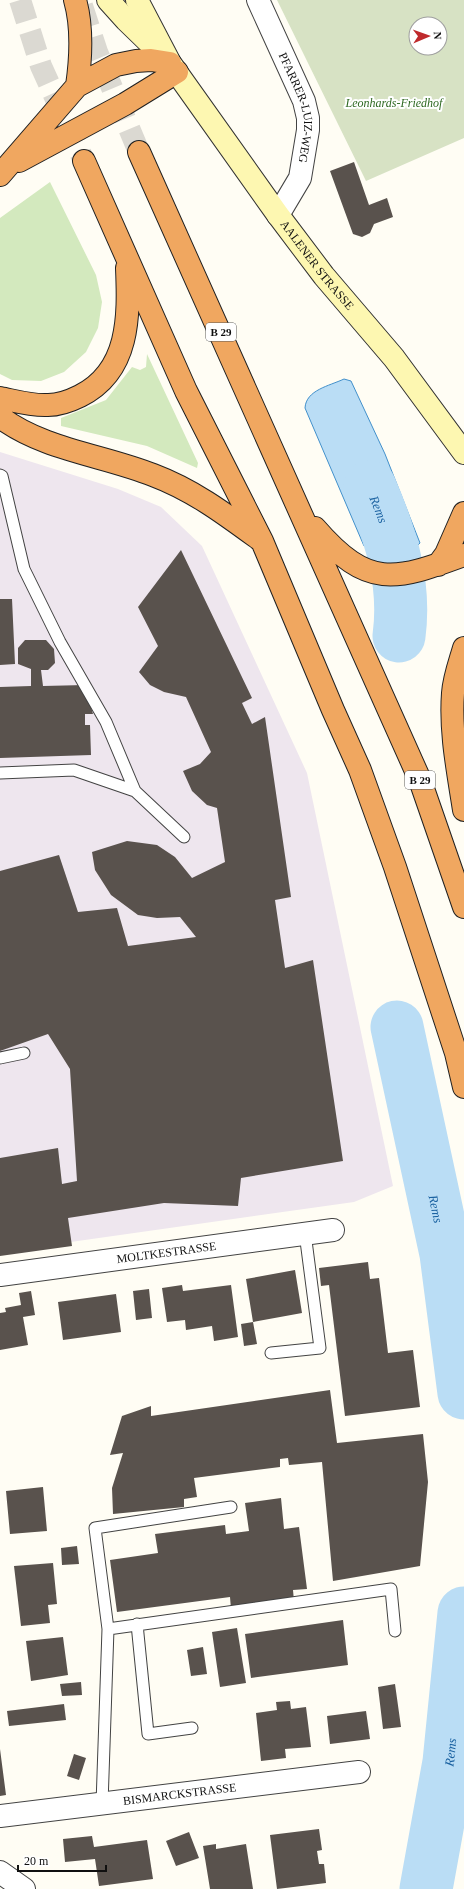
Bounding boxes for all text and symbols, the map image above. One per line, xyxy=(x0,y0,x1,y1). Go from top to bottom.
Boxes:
north arrow xyxy=(408,16,448,56)
text: N xyxy=(432,31,444,40)
street label: PFARRER-LUIZ-WEG xyxy=(276,50,315,164)
park label: Leonhards-Friedhof xyxy=(345,96,444,110)
street label: AALENER STRASSE xyxy=(277,217,357,313)
road number: B 29 xyxy=(206,323,236,341)
water label: Rems xyxy=(366,493,391,525)
road number: B 29 xyxy=(405,771,435,789)
water label: Rems xyxy=(425,1193,446,1224)
street label: MOLTKESTRASSE xyxy=(116,1239,217,1266)
water label: Rems xyxy=(441,1737,459,1769)
street label: BISMARCKSTRASSE xyxy=(122,1780,237,1808)
scale bar xyxy=(18,1847,106,1873)
text: 20 m xyxy=(24,1854,49,1868)

